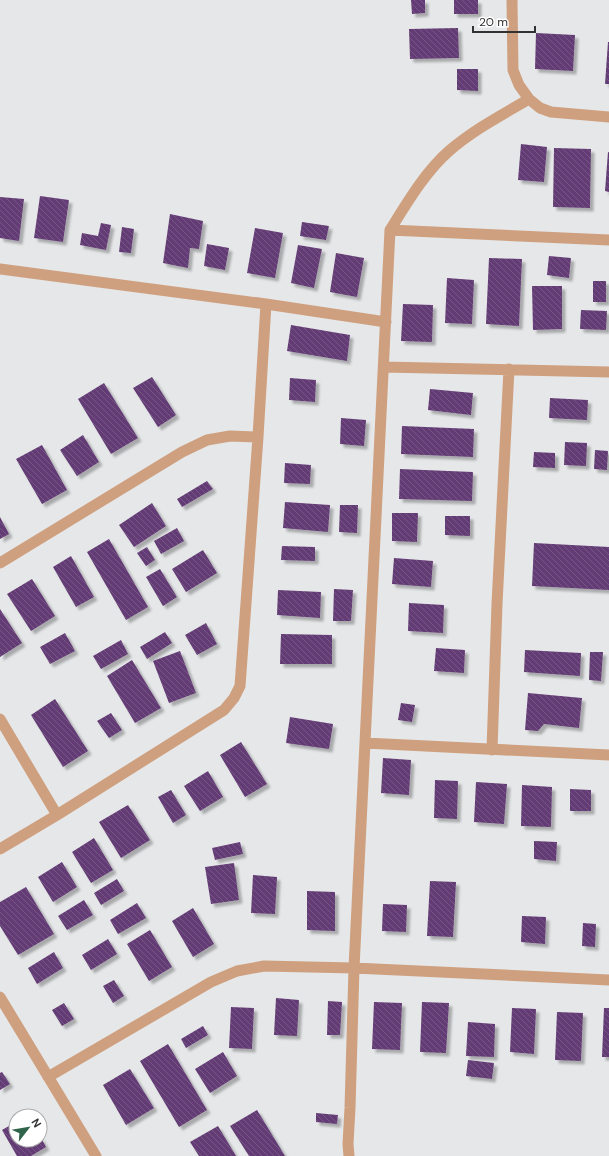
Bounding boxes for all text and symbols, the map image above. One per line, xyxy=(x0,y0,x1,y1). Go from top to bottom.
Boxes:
scale bar xyxy=(473,8,535,34)
text: 20 m xyxy=(479,14,508,30)
north arrow xyxy=(8,1108,48,1148)
text: N xyxy=(29,1116,45,1130)

